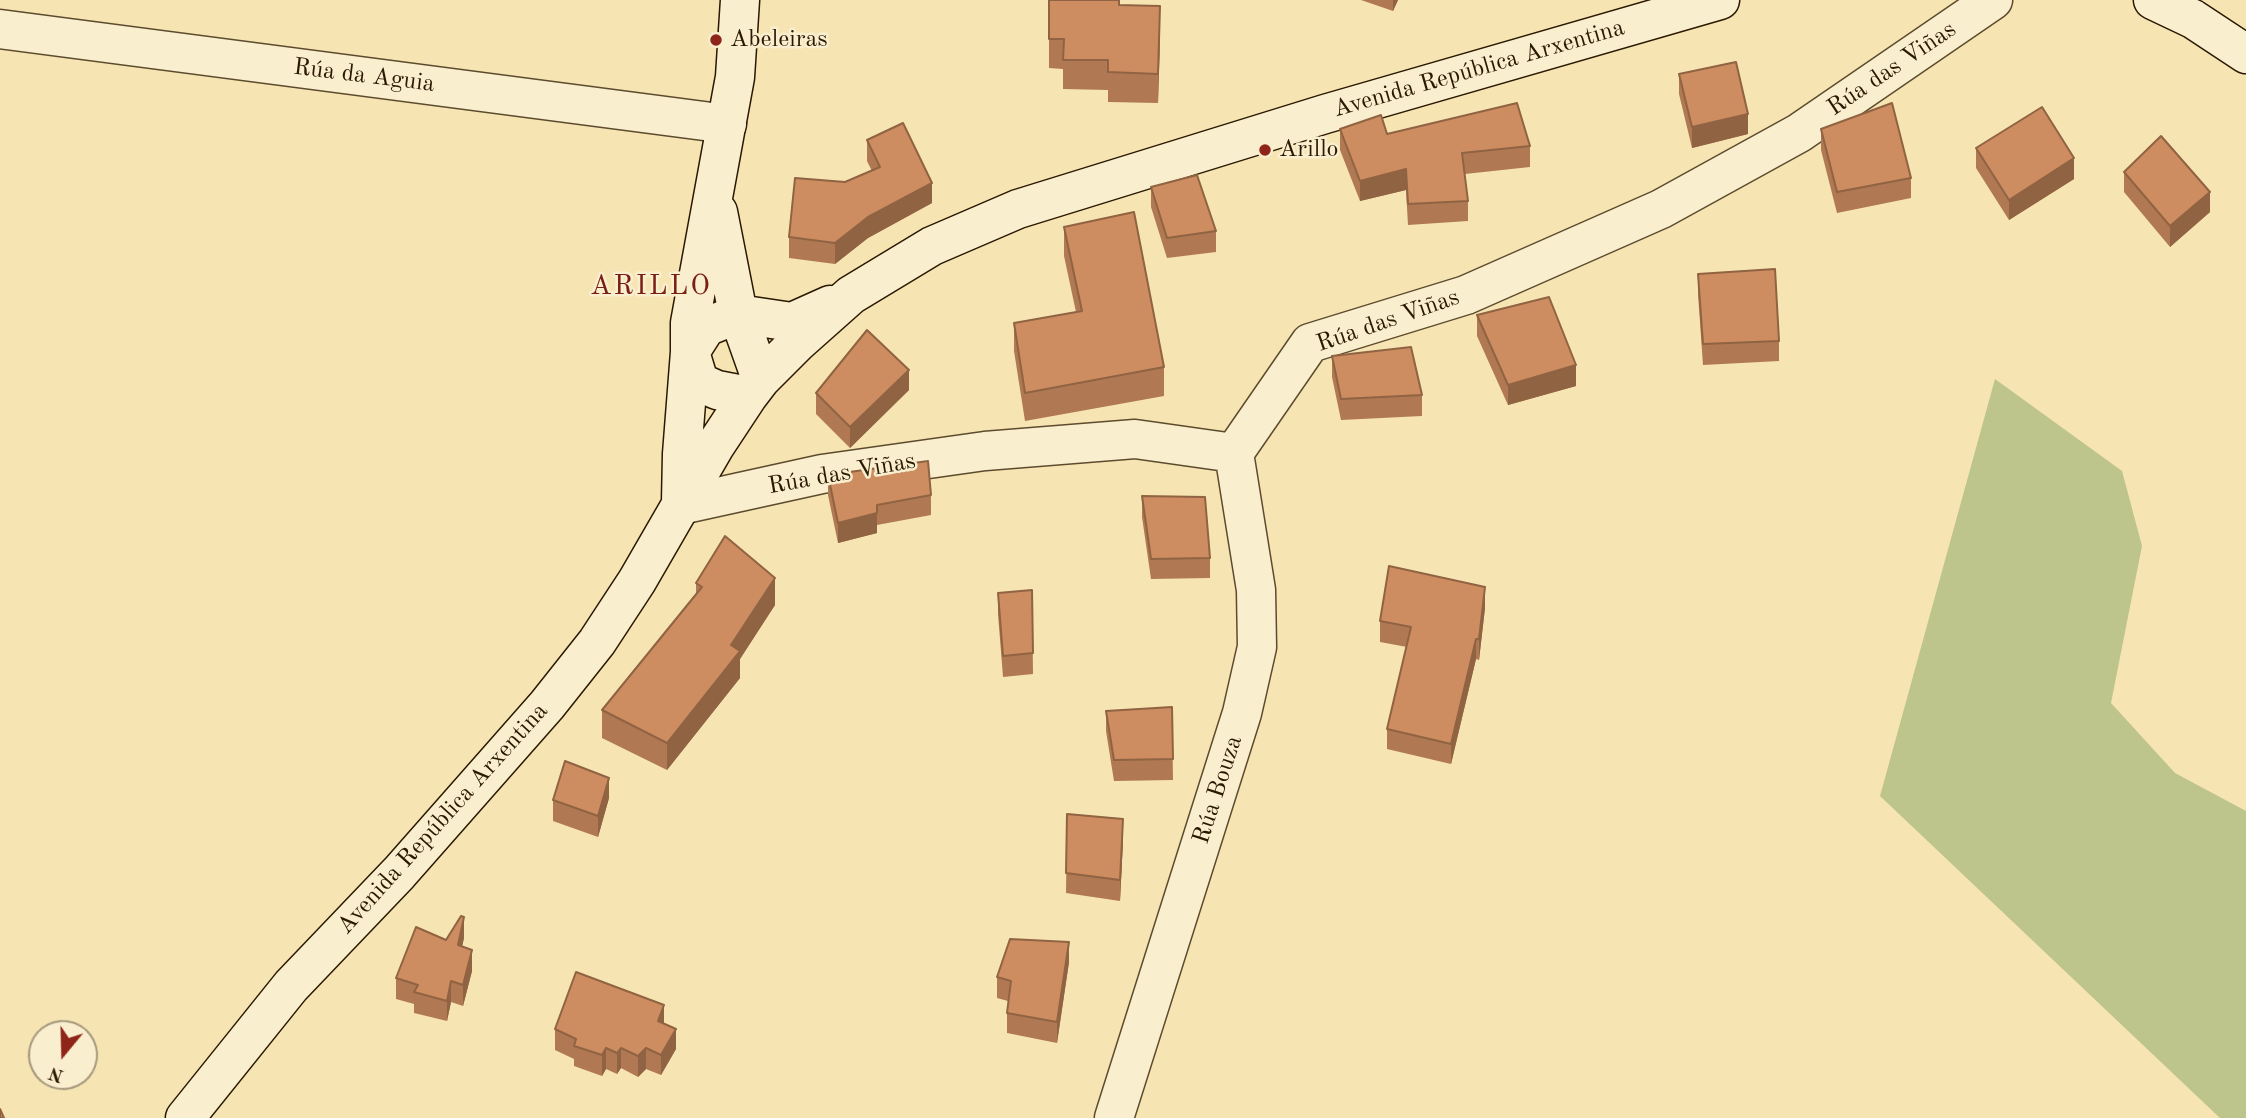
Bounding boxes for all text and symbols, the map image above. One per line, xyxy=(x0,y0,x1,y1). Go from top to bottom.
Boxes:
street label: Avenida República Arxentina xyxy=(1330,14,1628,124)
street label: Rúa das Viñas xyxy=(1822,15,1962,123)
place label: Abeleiras xyxy=(730,26,828,54)
marker: Abeleiras xyxy=(708,32,724,48)
street label: Rúa da Aguia xyxy=(292,53,436,99)
place label: Arillo xyxy=(1279,136,1339,164)
marker: Arillo xyxy=(1257,142,1273,158)
district label: ARILLO xyxy=(591,270,711,304)
street label: Rúa das Viñas xyxy=(1313,283,1463,359)
street label: Rúa das Viñas xyxy=(766,447,918,501)
street label: Avenida República Arxentina xyxy=(331,697,555,941)
street label: Rúa Bouza xyxy=(1187,732,1249,848)
north arrow xyxy=(28,1020,98,1090)
text: N xyxy=(47,1062,67,1085)

